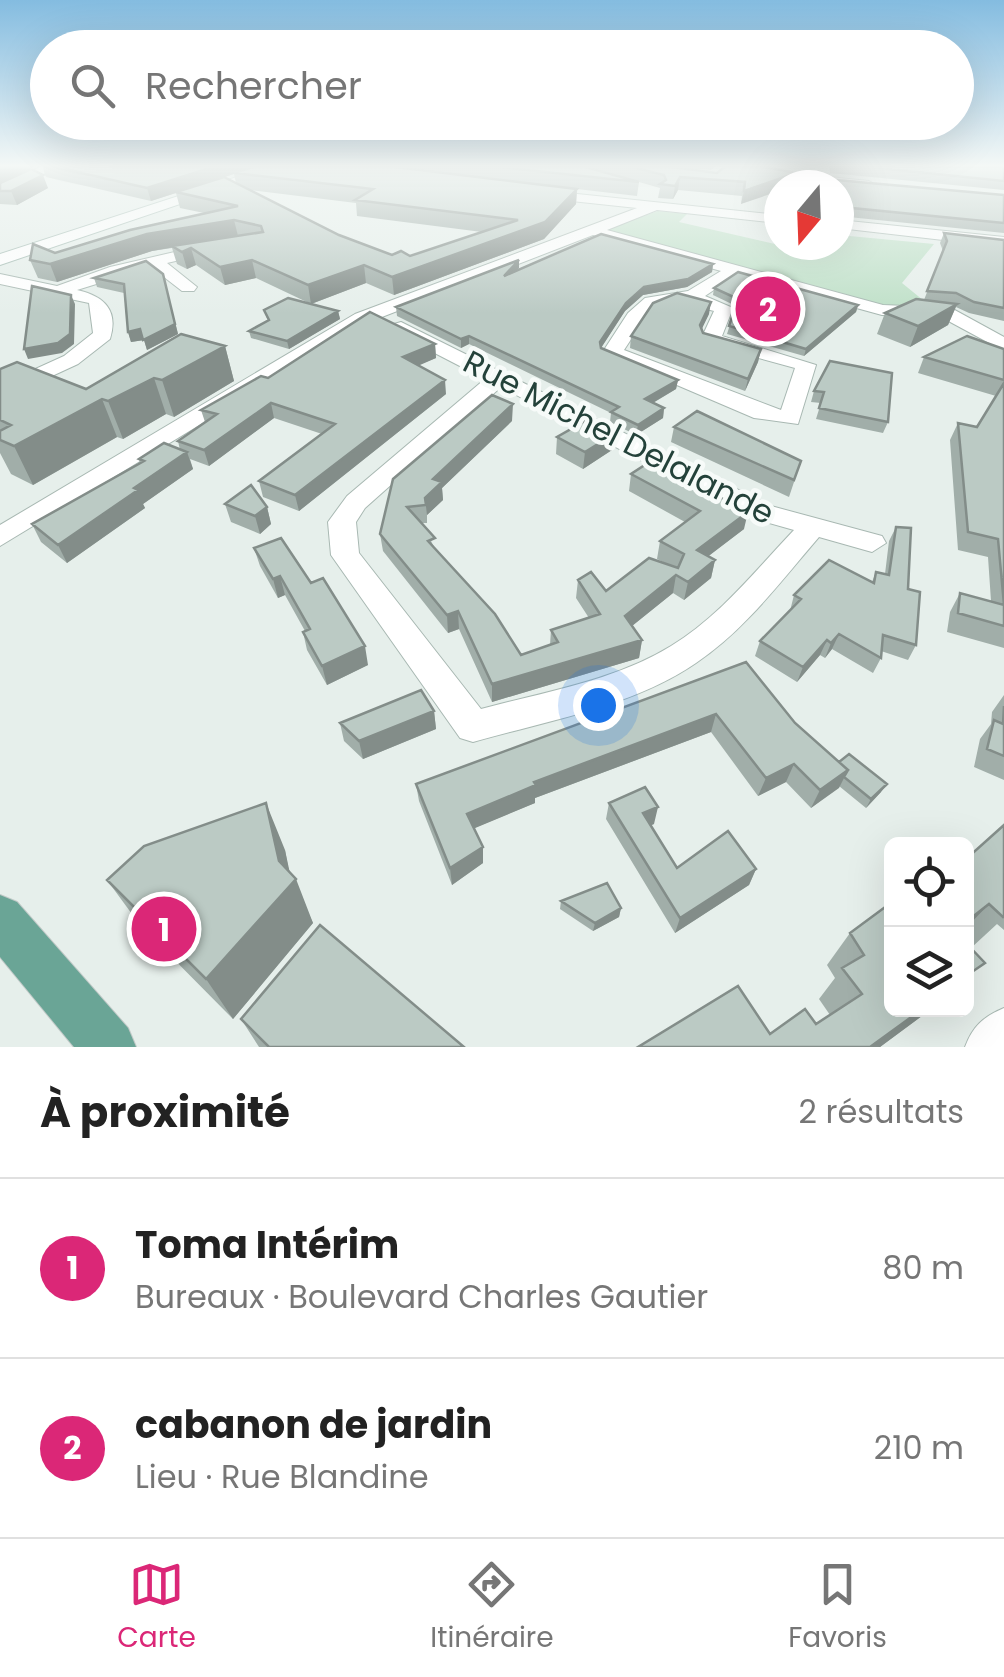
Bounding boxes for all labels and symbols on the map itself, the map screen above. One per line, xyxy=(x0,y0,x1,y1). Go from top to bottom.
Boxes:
north arrow xyxy=(764,170,854,260)
pin: 2 xyxy=(736,272,800,346)
street label: Rue Michel Delalande xyxy=(456,339,782,535)
your location xyxy=(573,680,624,731)
pin: 1 xyxy=(132,892,196,966)

